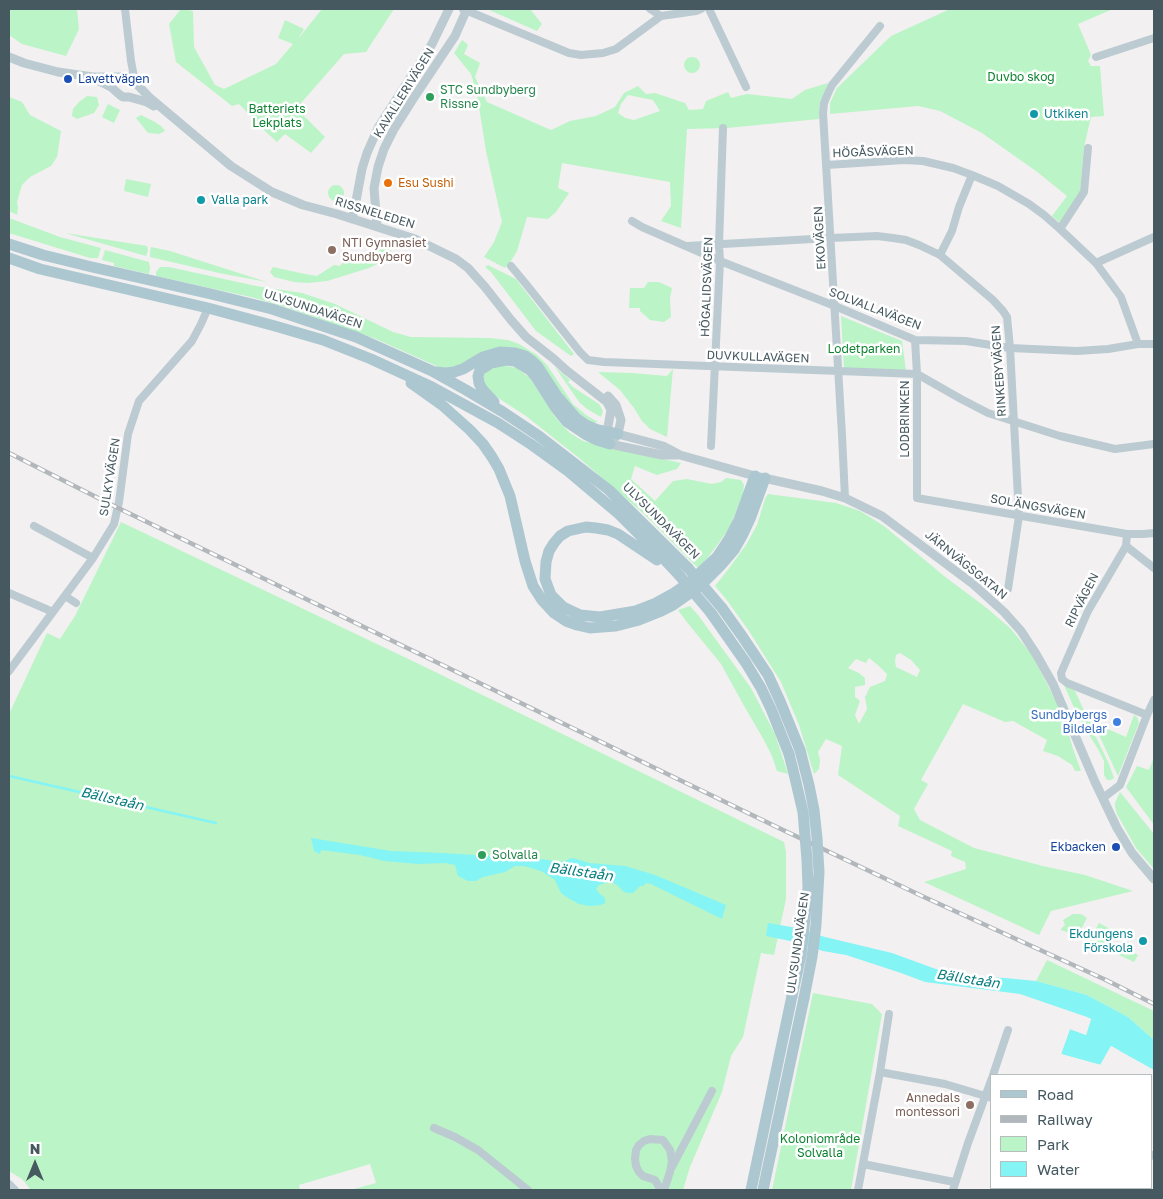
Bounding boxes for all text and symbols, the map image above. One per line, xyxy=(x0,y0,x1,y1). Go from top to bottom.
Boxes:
street label: KAVALLERIVÄGEN xyxy=(371,45,437,141)
park label: Duvbo skog xyxy=(987,70,1055,84)
place label: Lavettvägen xyxy=(78,72,150,86)
marker: Lavettvägen xyxy=(62,73,74,85)
place label: STC Sundbyberg Rissne xyxy=(440,83,536,111)
marker: STC Sundbyberg Rissne xyxy=(424,91,436,103)
park label: Batteriets Lekplats xyxy=(248,102,306,130)
place label: Utkiken xyxy=(1044,107,1088,121)
marker: Utkiken xyxy=(1028,108,1040,120)
street label: HÖGÅSVÄGEN xyxy=(832,143,914,161)
place label: Esu Sushi xyxy=(398,176,454,190)
marker: Esu Sushi xyxy=(382,177,394,189)
place label: Valla park xyxy=(211,193,268,207)
marker: Valla park xyxy=(195,194,207,206)
street label: RISSNELEDEN xyxy=(333,194,417,232)
street label: EKOVÄGEN xyxy=(811,206,829,270)
place label: NTI Gymnasiet Sundbyberg xyxy=(342,236,427,264)
street label: HÖGALIDSVÄGEN xyxy=(698,237,716,337)
marker: NTI Gymnasiet Sundbyberg xyxy=(326,244,338,256)
street label: SOLVALLAVÄGEN xyxy=(827,285,923,333)
street label: ULVSUNDAVÄGEN xyxy=(262,286,364,332)
street label: RINKEBYVÄGEN xyxy=(989,325,1009,417)
park label: Lodetparken xyxy=(828,342,900,356)
street label: DUVKULLAVÄGEN xyxy=(706,348,810,366)
street label: LODBRINKEN xyxy=(898,380,912,458)
street label: SULKYVÄGEN xyxy=(97,437,123,517)
street label: ULVSUNDAVÄGEN xyxy=(620,480,702,562)
street label: SOLÄNGSVÄGEN xyxy=(989,492,1087,522)
street label: JÄRNVÄGSGATAN xyxy=(922,527,1010,603)
street label: RIPVÄGEN xyxy=(1062,570,1102,630)
place label: Sundbybergs Bildelar xyxy=(1031,708,1107,736)
marker: Sundbybergs Bildelar xyxy=(1111,716,1123,728)
water label: Bällstaån xyxy=(79,784,145,814)
place label: Ekbacken xyxy=(1050,840,1106,854)
marker: Ekbacken xyxy=(1110,841,1122,853)
place label: Solvalla xyxy=(492,848,538,862)
marker: Solvalla xyxy=(476,849,488,861)
water label: Bällstaån xyxy=(548,859,614,885)
street label: ULVSUNDAVÄGEN xyxy=(784,891,812,995)
place label: Ekdungens Förskola xyxy=(1069,927,1133,955)
marker: Ekdungens Förskola xyxy=(1137,935,1149,947)
water label: Bällstaån xyxy=(935,966,1001,992)
legend xyxy=(990,1074,1153,1189)
text: Road xyxy=(1037,1085,1074,1103)
place label: Annedals montessori xyxy=(895,1091,960,1119)
marker: Annedals montessori xyxy=(964,1099,976,1111)
text: Railway xyxy=(1037,1110,1093,1128)
park label: Koloniområde Solvalla xyxy=(780,1132,860,1160)
text: Park xyxy=(1037,1135,1069,1153)
north arrow xyxy=(10,1139,60,1189)
text: N xyxy=(30,1140,40,1157)
text: Water xyxy=(1037,1160,1080,1178)

